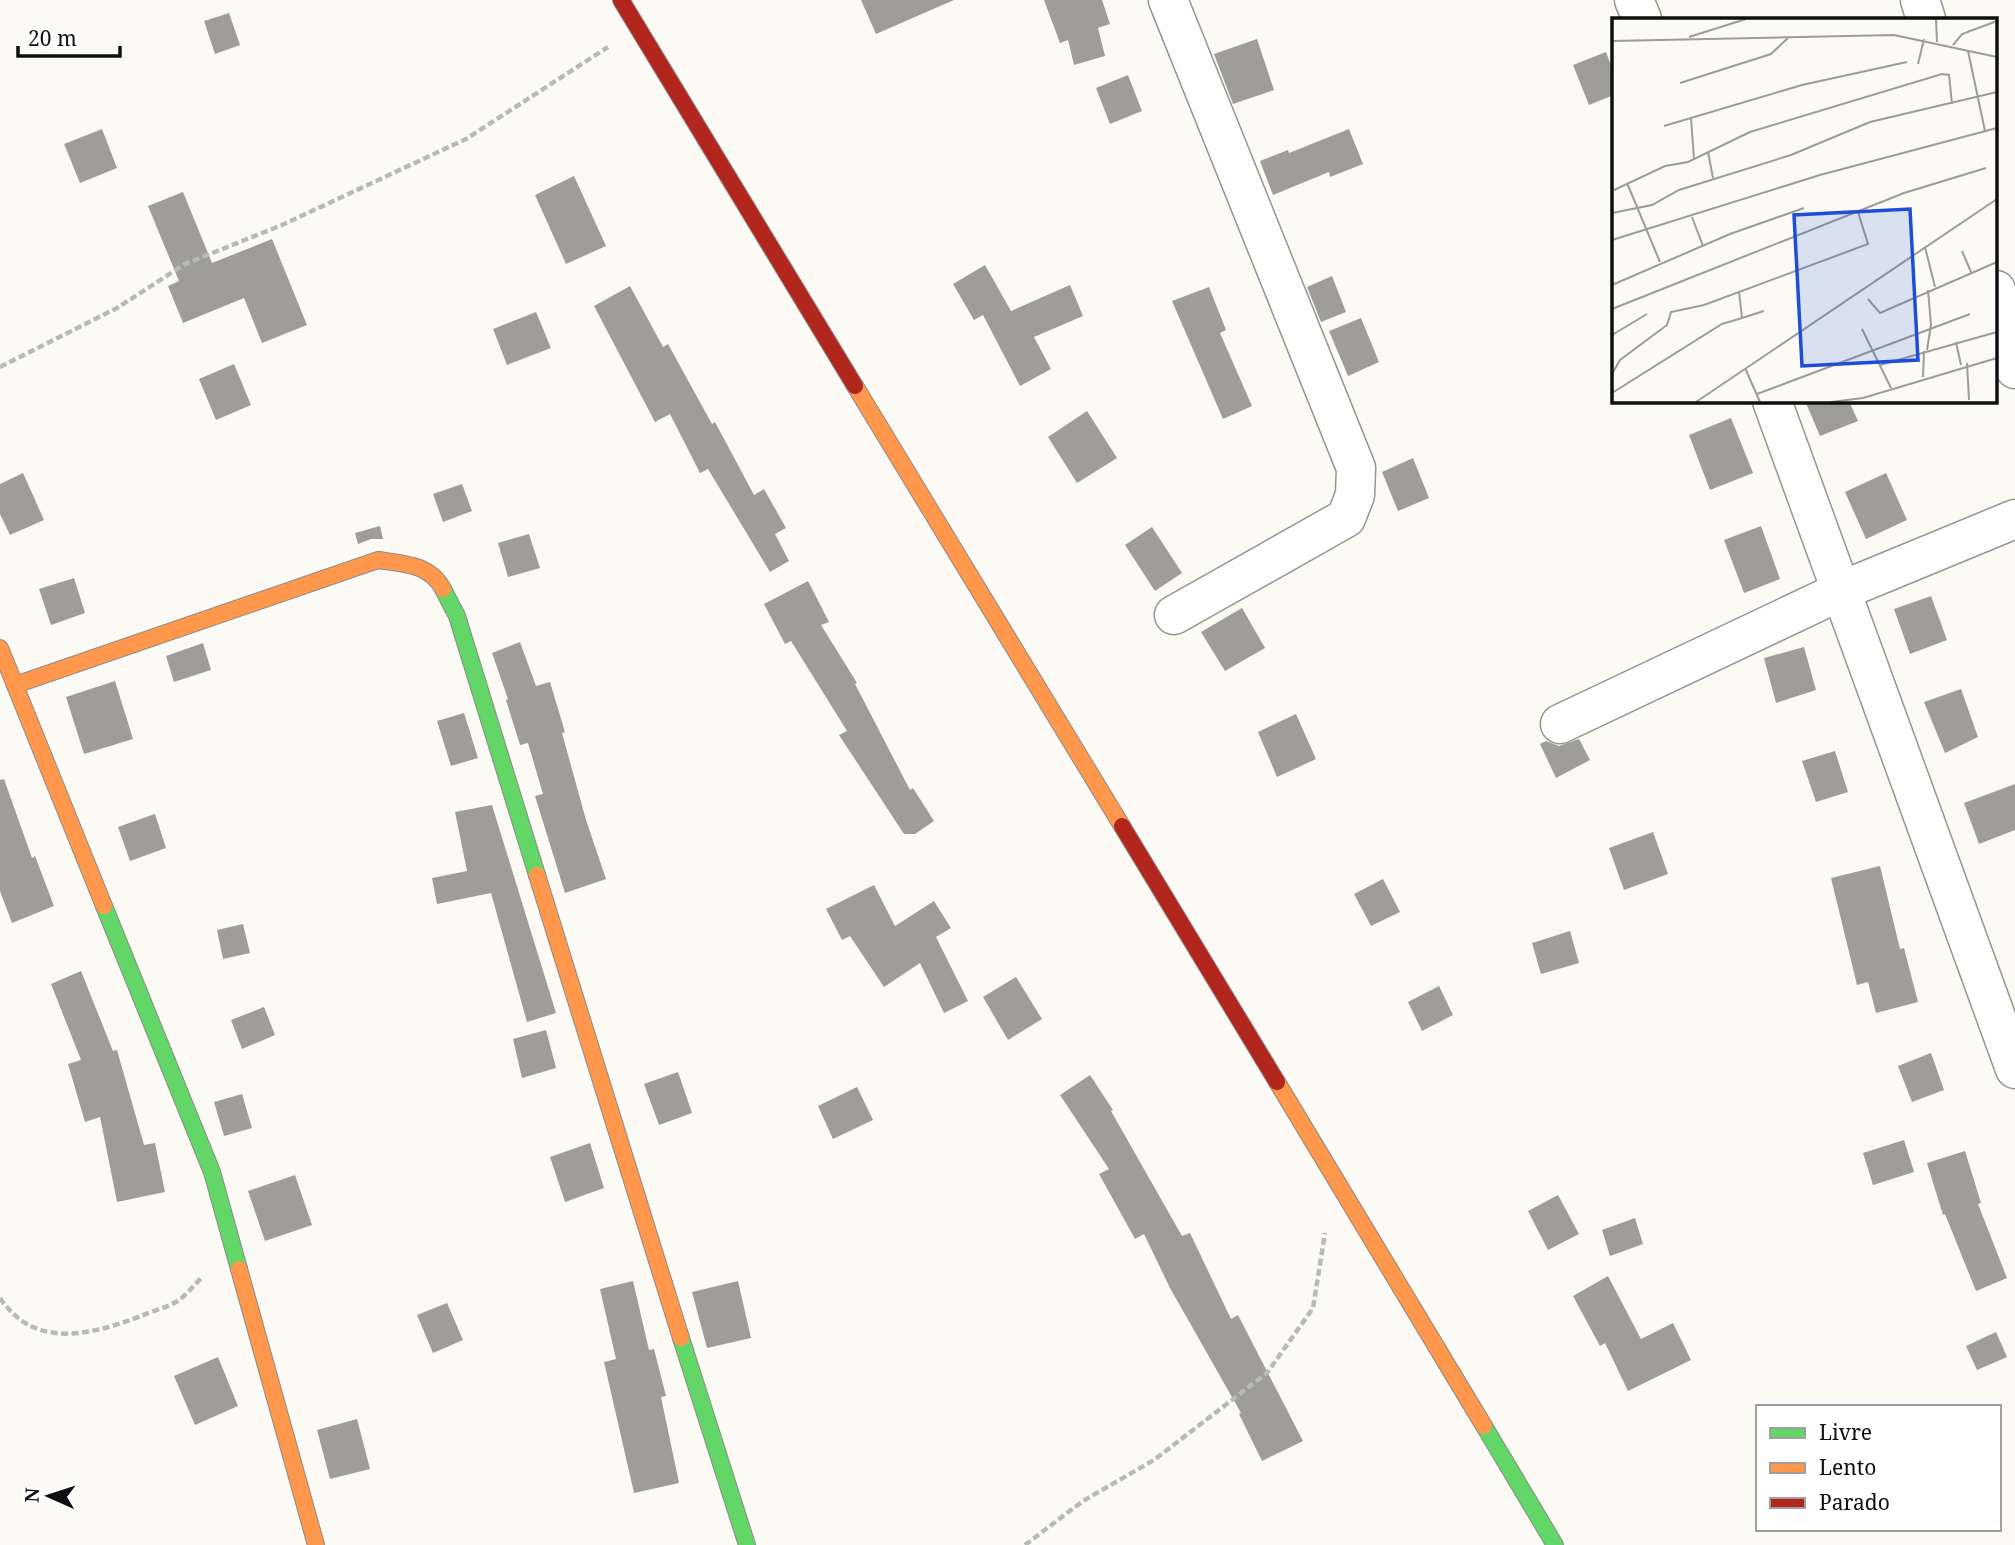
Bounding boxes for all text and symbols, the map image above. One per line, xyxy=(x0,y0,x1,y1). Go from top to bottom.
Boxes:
scale bar xyxy=(18,14,119,58)
inset map xyxy=(1612,18,1997,402)
text: 20 m xyxy=(28,24,77,52)
legend xyxy=(1756,1405,2001,1531)
text: Livre xyxy=(1819,1418,1872,1446)
text: Lento xyxy=(1819,1453,1876,1481)
north arrow xyxy=(14,1461,84,1531)
text: N xyxy=(19,1487,45,1503)
text: Parado xyxy=(1819,1488,1890,1516)

